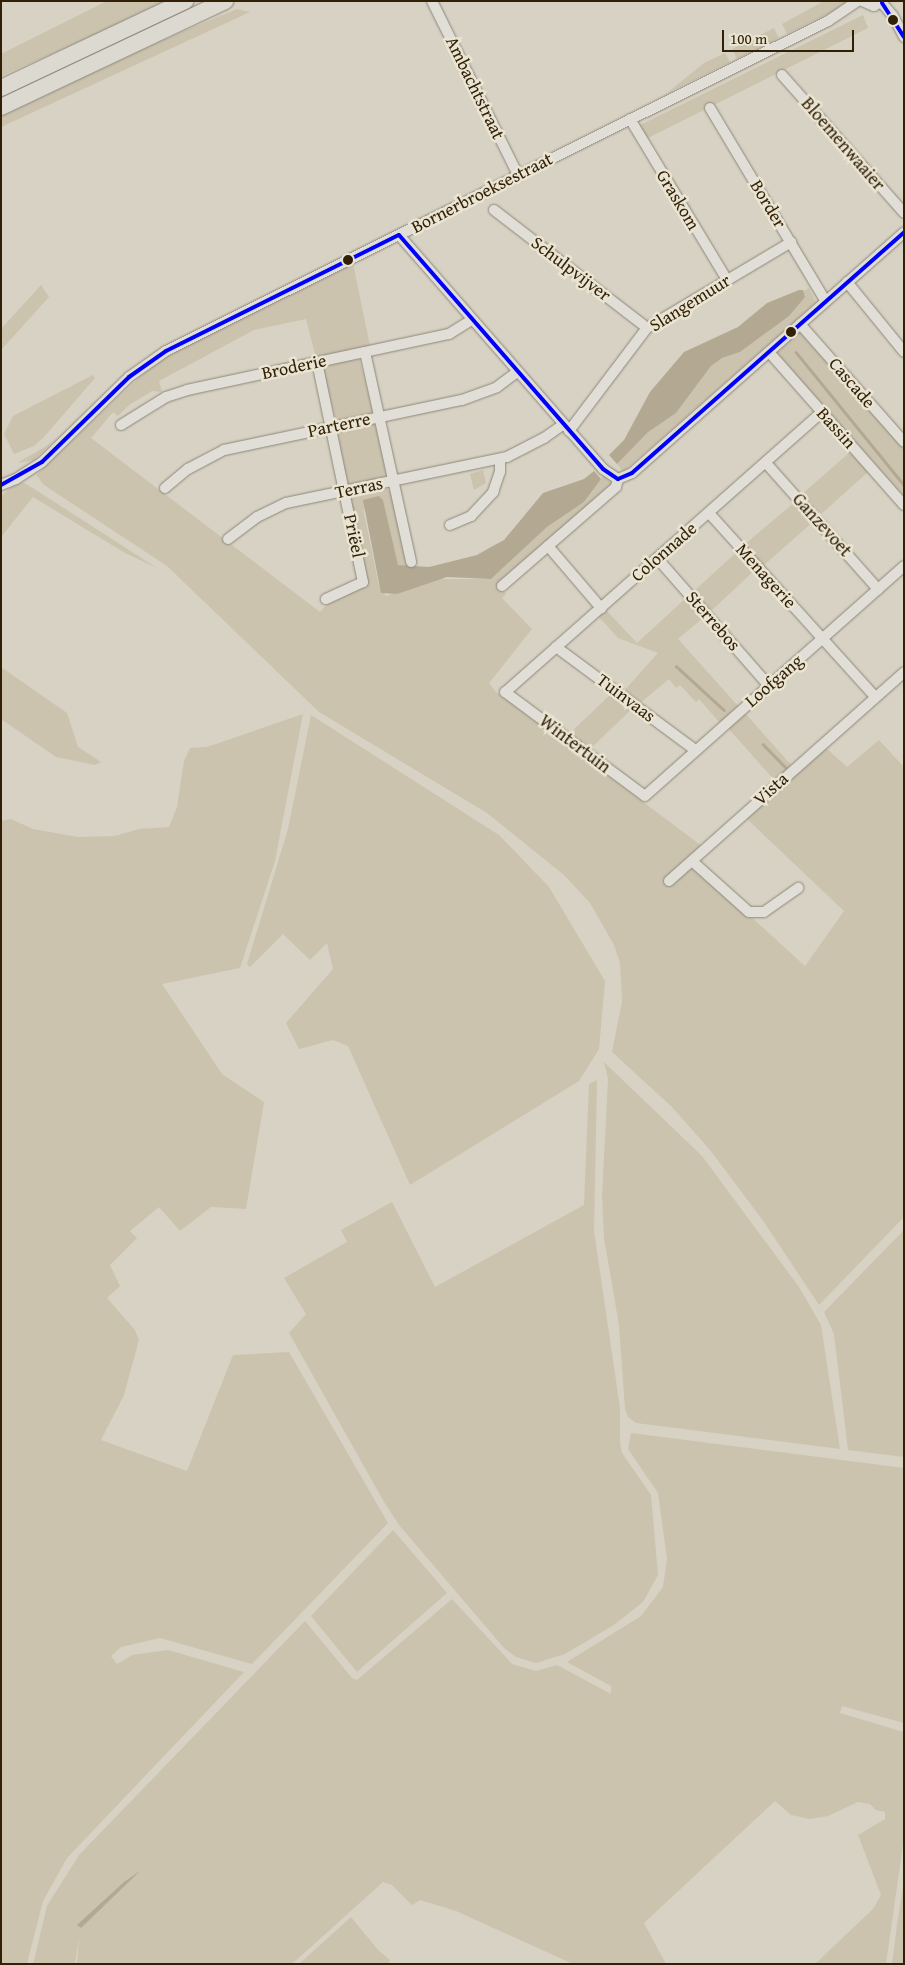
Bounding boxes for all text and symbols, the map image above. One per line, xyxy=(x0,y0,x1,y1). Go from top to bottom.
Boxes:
unlabelled marker xyxy=(888,15,898,25)
scale bar xyxy=(725,20,858,52)
text: 100 m xyxy=(730,28,767,49)
street label: Ambachtstraat xyxy=(441,33,509,143)
street label: Bloemenwaaier xyxy=(797,93,889,195)
street label: Bornerbroeksestraat xyxy=(408,148,556,238)
street label: Graskom xyxy=(652,166,704,234)
street label: Border xyxy=(745,176,791,232)
street label: Schulpvijver xyxy=(527,232,615,306)
unlabelled marker xyxy=(343,255,353,265)
street label: Slangemuur xyxy=(645,270,735,336)
unlabelled marker xyxy=(786,327,796,337)
street label: Broderie xyxy=(260,350,328,384)
street label: Cascade xyxy=(824,353,880,413)
street label: Bassin xyxy=(812,403,860,453)
street label: Parterre xyxy=(306,408,372,442)
street label: Terras xyxy=(333,472,385,504)
street label: Ganzevoet xyxy=(788,489,856,561)
street label: Priëel xyxy=(339,512,369,560)
street label: Colonnade xyxy=(627,518,701,586)
street label: Menagerie xyxy=(731,539,801,613)
street label: Sterrebos xyxy=(681,587,745,655)
street label: Loofgang xyxy=(741,650,807,712)
street label: Tuinvaas xyxy=(592,669,660,727)
street label: Wintertuin xyxy=(535,710,615,778)
street label: Vista xyxy=(749,768,793,810)

